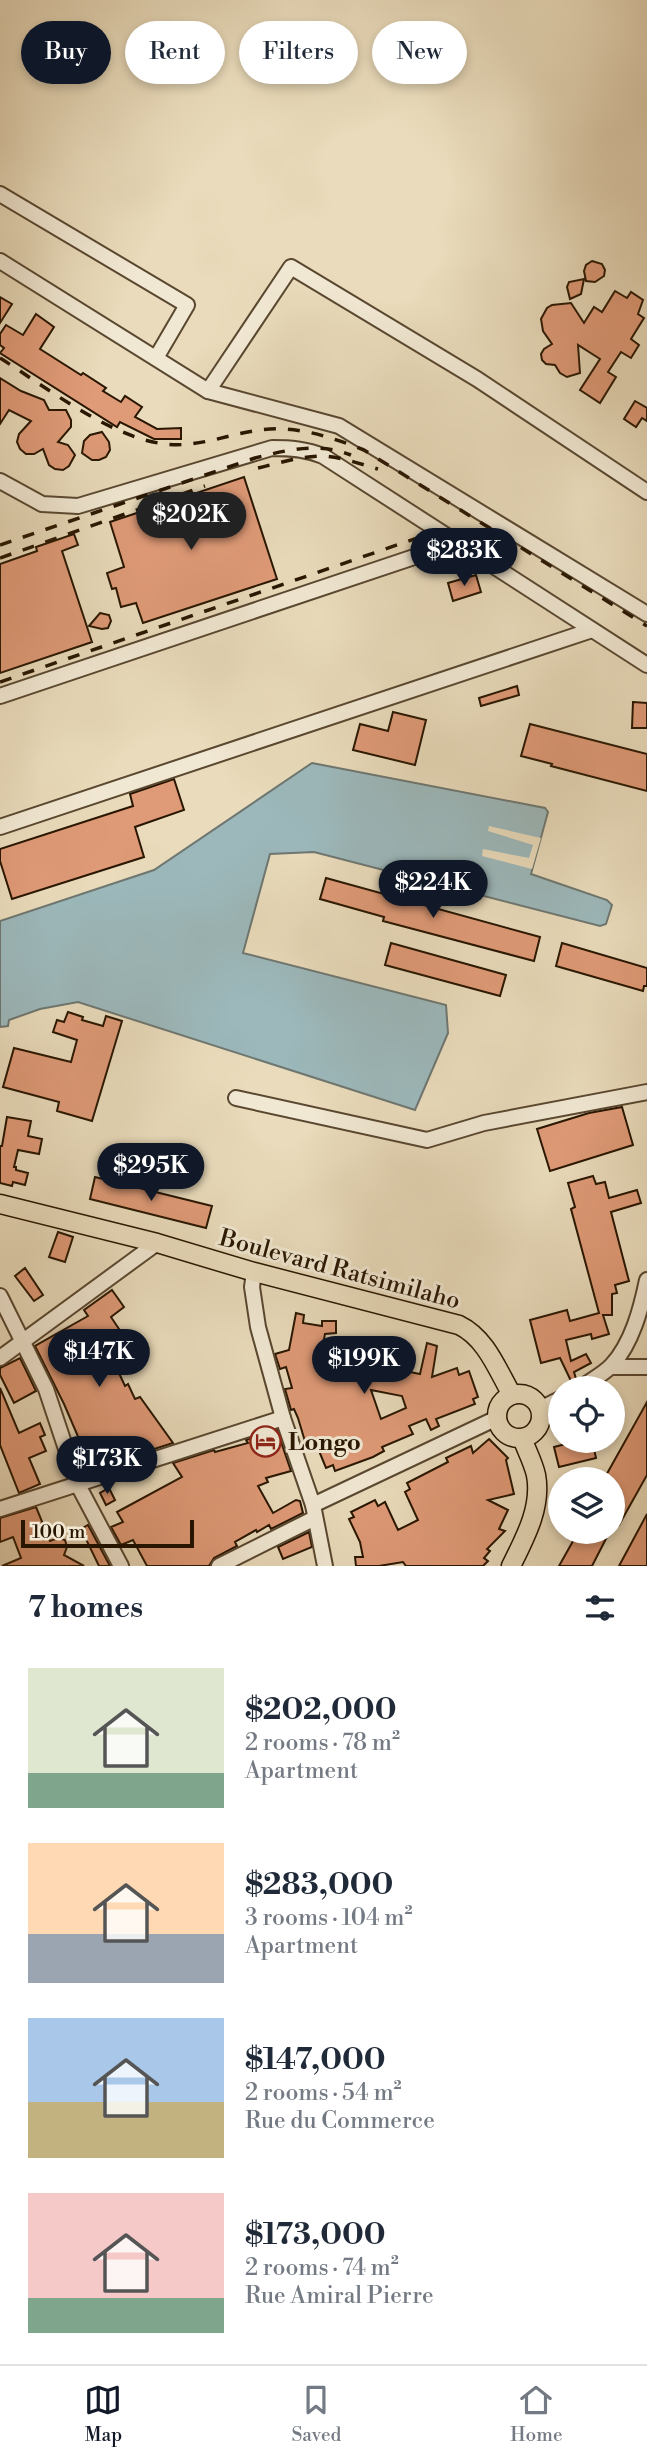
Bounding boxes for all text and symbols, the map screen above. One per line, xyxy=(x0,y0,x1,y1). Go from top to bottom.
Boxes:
chip: Buy xyxy=(21,21,111,84)
chip: Rent xyxy=(125,21,225,84)
chip: Filters xyxy=(239,21,358,84)
chip: New xyxy=(372,21,467,84)
pin: $202K xyxy=(142,492,240,552)
text: $202K xyxy=(152,501,230,529)
pin: $283K xyxy=(415,528,513,588)
text: $283K xyxy=(426,537,502,565)
pin: $224K xyxy=(384,860,482,920)
text: $224K xyxy=(395,869,471,897)
pin: $295K xyxy=(102,1144,200,1203)
text: $295K xyxy=(113,1152,189,1180)
street label: Boulevard Ratsimilaho xyxy=(215,1223,463,1317)
pin: $147K xyxy=(50,1330,148,1389)
pin: $199K xyxy=(315,1336,413,1396)
text: $147K xyxy=(64,1338,134,1366)
text: $199K xyxy=(328,1345,400,1373)
map controls xyxy=(548,1376,625,1544)
button: locate xyxy=(548,1376,625,1453)
hotel icon: Longo xyxy=(248,1425,282,1459)
place label: Longo xyxy=(288,1428,361,1458)
pin: $173K xyxy=(58,1436,156,1496)
text: $173K xyxy=(72,1445,142,1473)
button: layers xyxy=(548,1467,625,1544)
scale bar xyxy=(21,1517,194,1549)
text: 100 m xyxy=(32,1520,85,1544)
text: 7 homes xyxy=(28,1589,143,1627)
icon: filters xyxy=(581,1589,619,1627)
text: $202,000 xyxy=(245,1691,396,1729)
icon: home xyxy=(84,1696,168,1780)
text: 2 rooms · 78 m² xyxy=(245,1729,400,1757)
text: Apartment xyxy=(245,1757,358,1785)
text: $283,000 xyxy=(245,1866,393,1904)
icon: home xyxy=(84,1871,168,1955)
text: 3 rooms · 104 m² xyxy=(245,1904,413,1932)
text: Apartment xyxy=(245,1932,358,1960)
text: $147,000 xyxy=(245,2041,386,2079)
icon: home xyxy=(84,2046,168,2130)
text: 2 rooms · 54 m² xyxy=(245,2079,402,2107)
text: Rue du Commerce xyxy=(245,2107,435,2135)
text: $173,000 xyxy=(245,2216,386,2254)
icon: home xyxy=(84,2221,168,2305)
text: 2 rooms · 74 m² xyxy=(245,2254,399,2282)
text: Rue Amiral Pierre xyxy=(245,2282,434,2310)
tab: Map xyxy=(84,2381,122,2447)
tab: Saved xyxy=(291,2381,341,2447)
tab: Home xyxy=(510,2381,562,2447)

